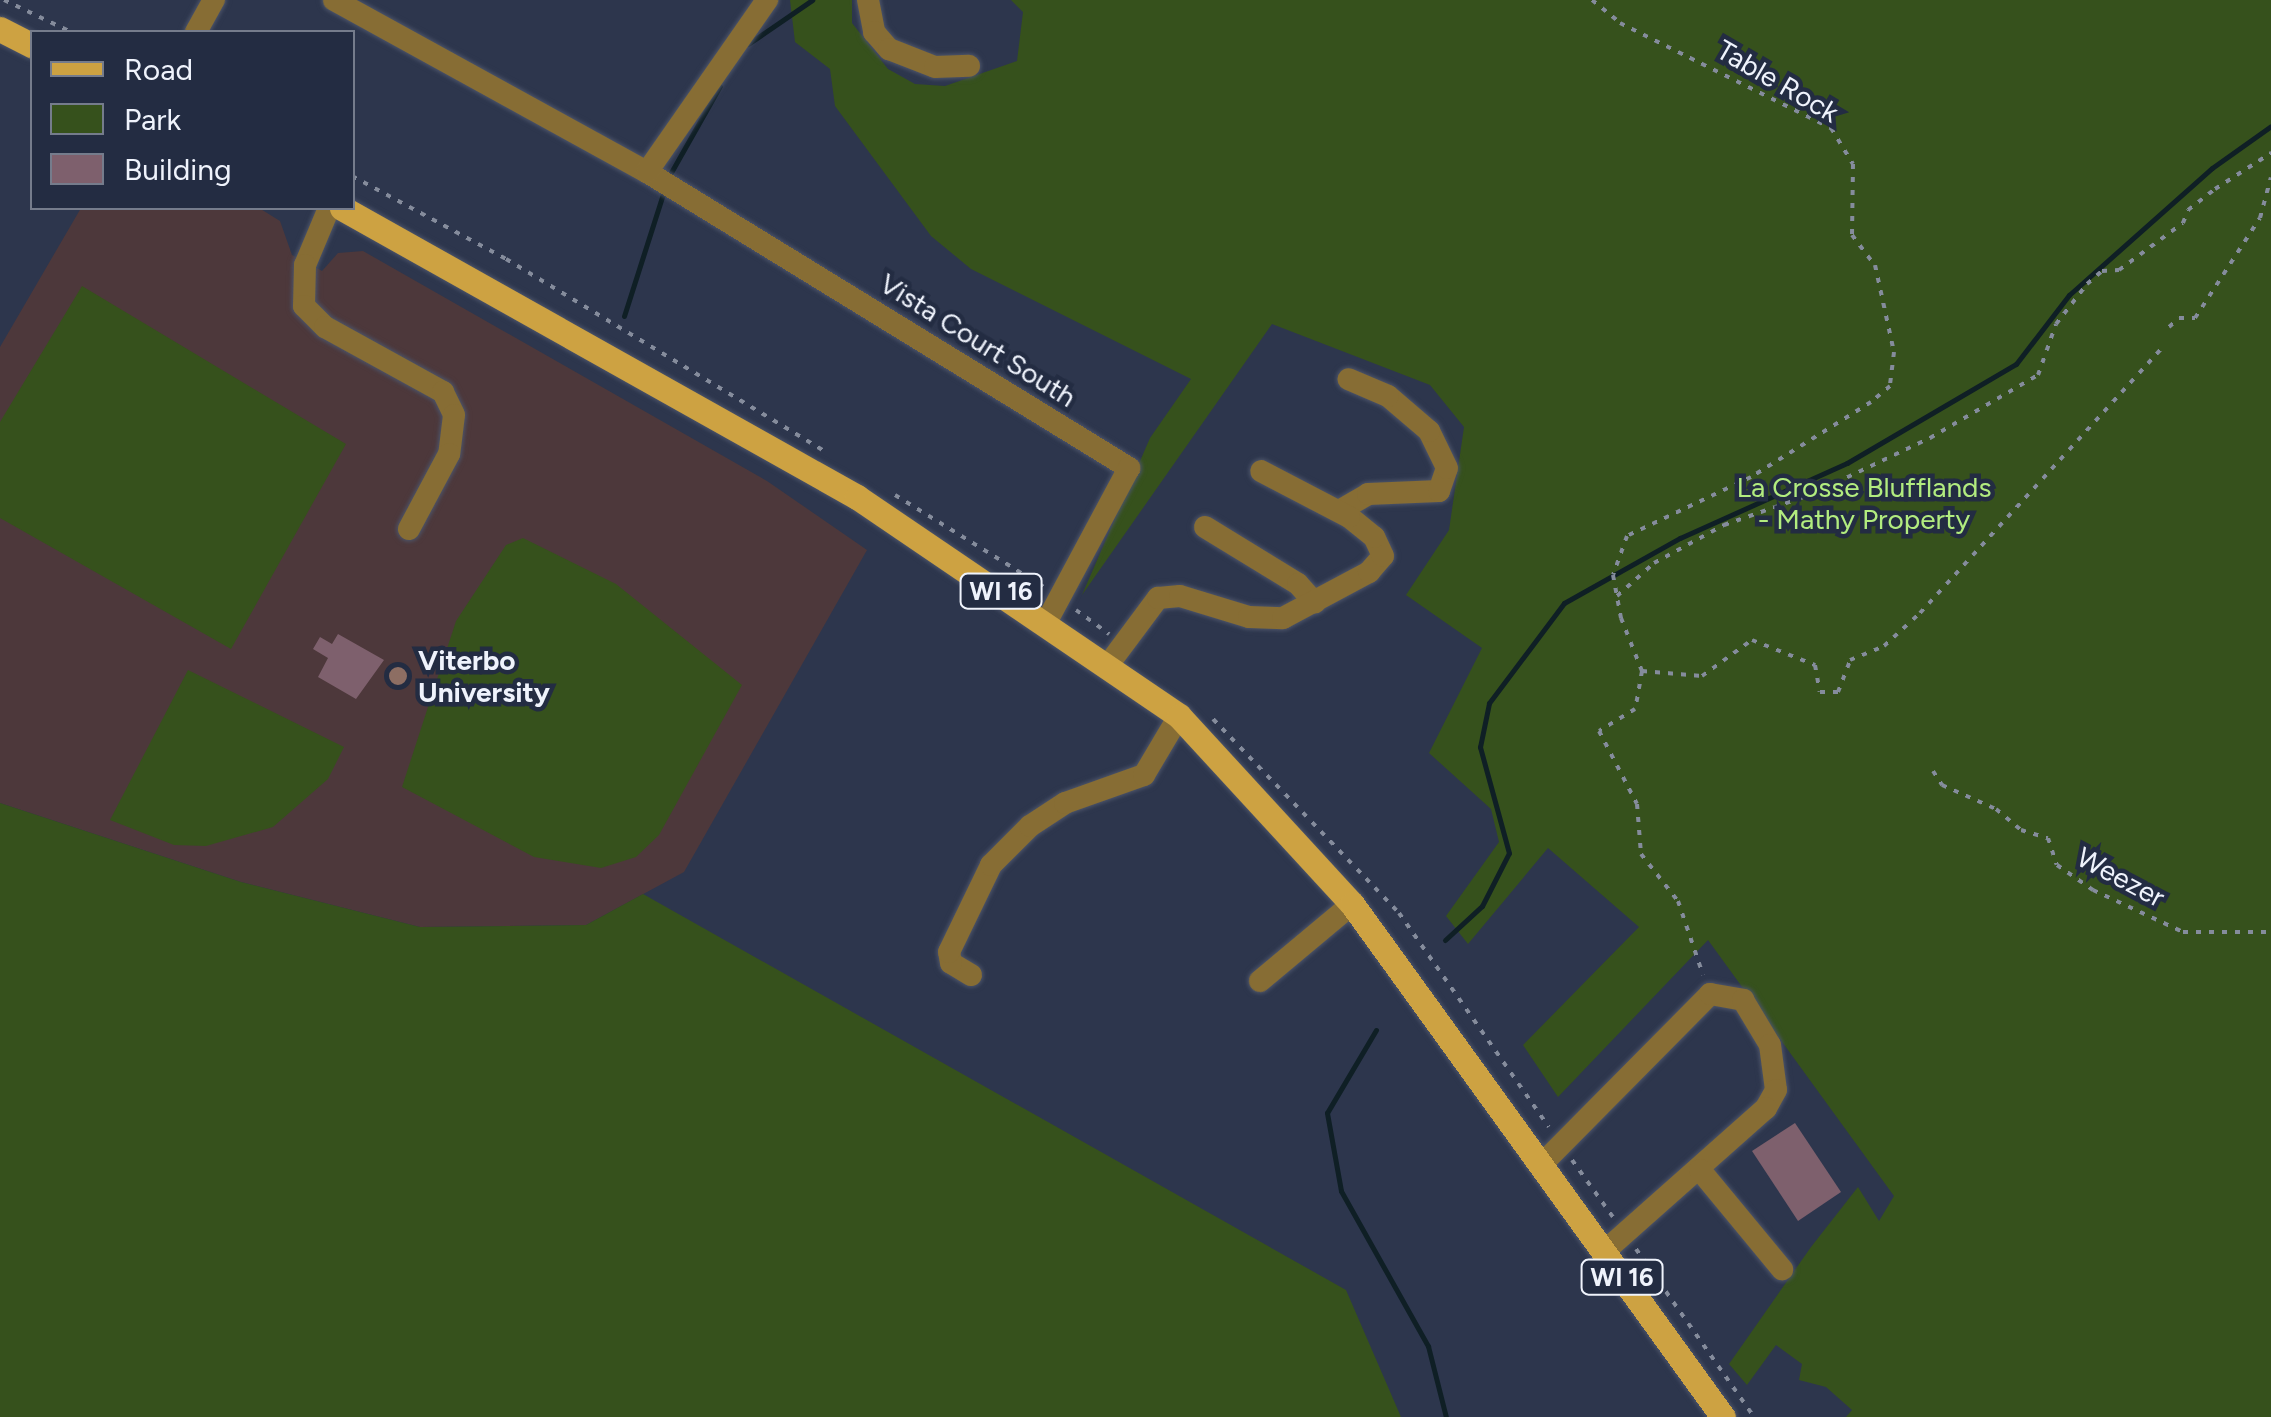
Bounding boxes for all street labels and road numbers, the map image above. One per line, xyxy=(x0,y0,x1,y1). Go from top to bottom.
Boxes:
street label: Table Rock xyxy=(1711,33,1845,129)
street label: Vista Court South xyxy=(874,266,1082,414)
road number: WI 16 xyxy=(958,571,1044,611)
street label: Weezer xyxy=(2071,840,2171,914)
road number: WI 16 xyxy=(1580,1257,1664,1297)

